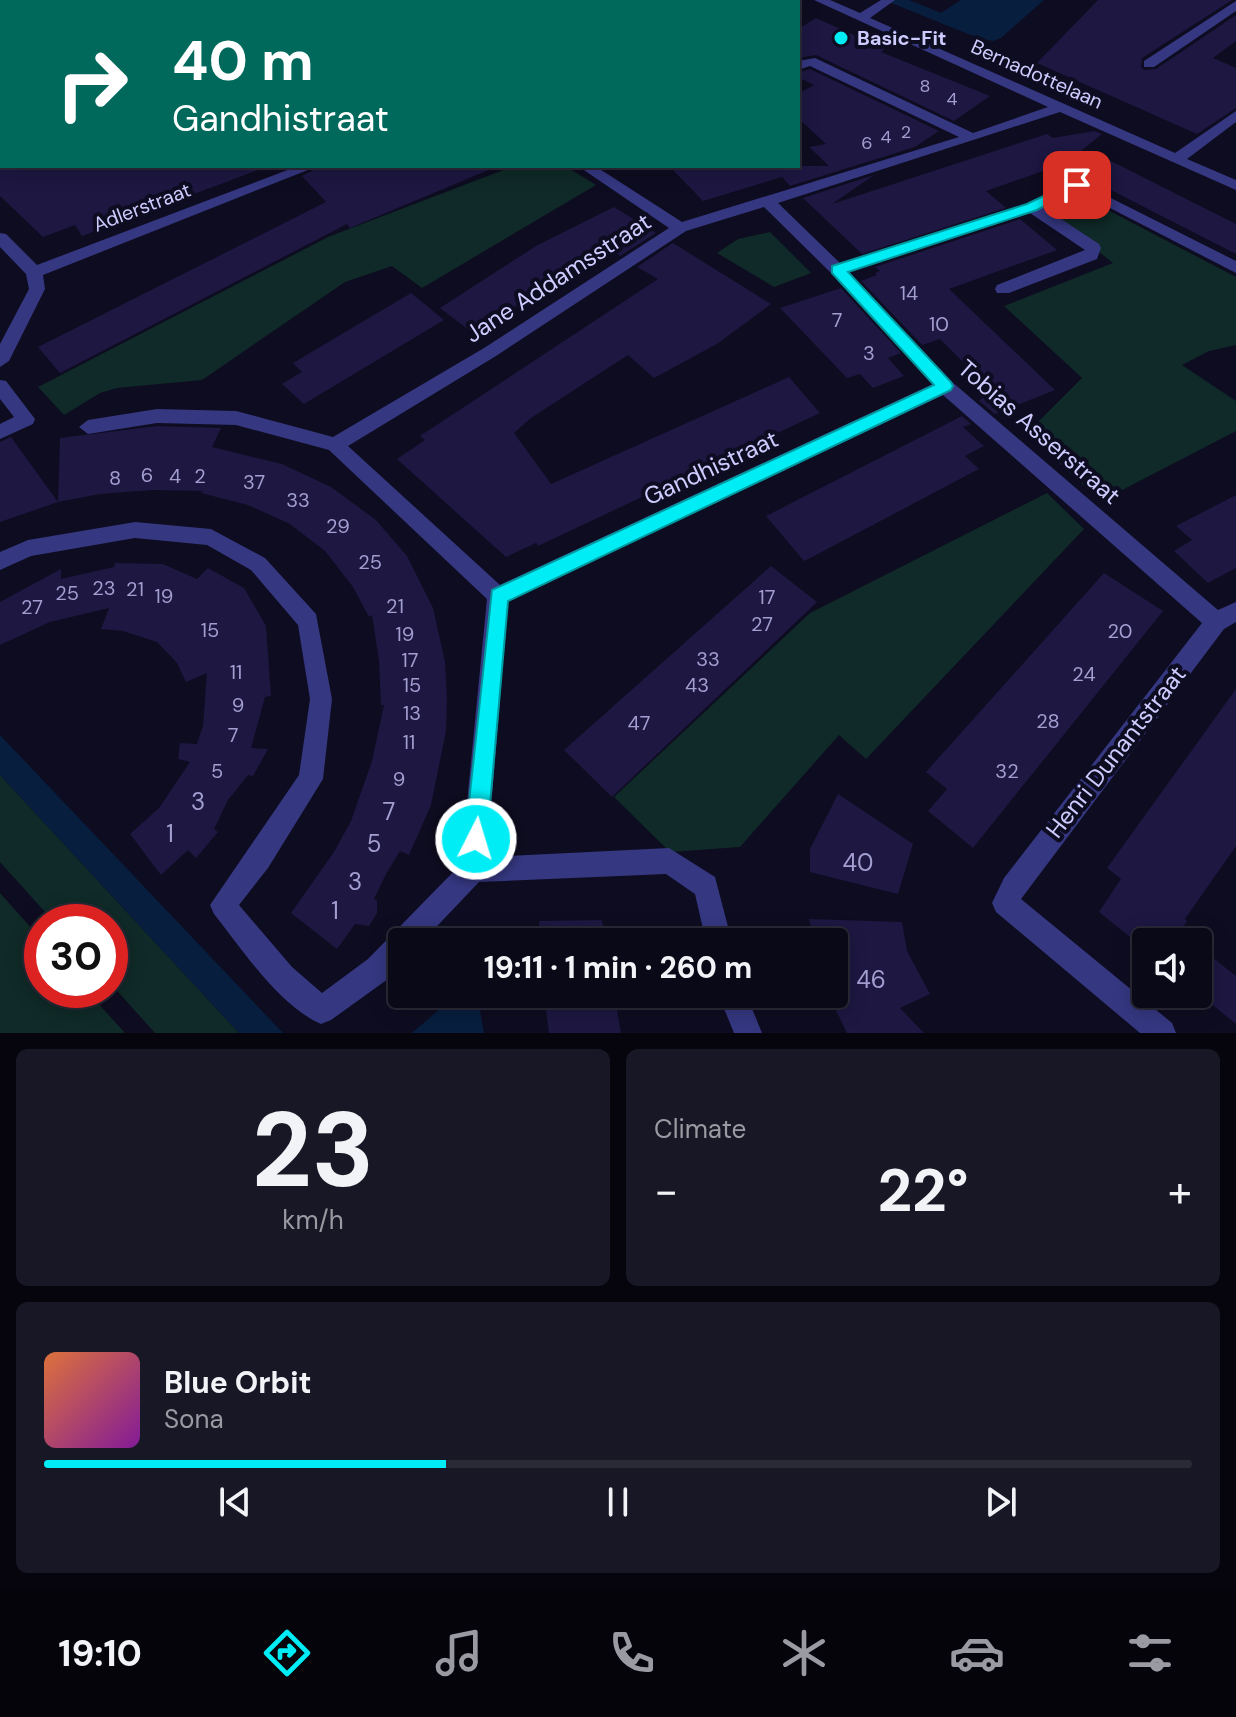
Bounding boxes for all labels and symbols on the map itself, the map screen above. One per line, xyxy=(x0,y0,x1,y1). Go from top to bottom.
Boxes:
place label: Basic-Fit xyxy=(857,25,947,51)
marker: Basic-Fit xyxy=(832,29,850,47)
street label: Bernadottelaan xyxy=(967,33,1107,115)
house number: 8 xyxy=(920,74,930,98)
house number: 4 xyxy=(947,87,958,111)
house number: 2 xyxy=(901,120,911,144)
house number: 4 xyxy=(881,125,892,149)
house number: 6 xyxy=(861,131,873,155)
pin xyxy=(1043,151,1111,219)
street label: Adlerstraat xyxy=(89,176,195,238)
street label: Jane Addamsstraat xyxy=(459,206,657,349)
house number: 14 xyxy=(900,280,918,306)
house number: 7 xyxy=(832,307,842,333)
house number: 10 xyxy=(929,311,949,337)
house number: 3 xyxy=(863,340,875,366)
street label: Tobias Asserstraat xyxy=(952,353,1127,511)
street label: Gandhistraat xyxy=(639,423,783,512)
house number: 6 xyxy=(141,462,153,488)
house number: 4 xyxy=(169,463,181,489)
house number: 2 xyxy=(194,463,206,489)
house number: 8 xyxy=(109,465,121,491)
house number: 37 xyxy=(243,469,265,495)
house number: 33 xyxy=(286,487,310,513)
house number: 29 xyxy=(326,513,350,539)
house number: 25 xyxy=(358,549,382,575)
house number: 23 xyxy=(92,575,116,601)
house number: 21 xyxy=(126,576,144,602)
house number: 25 xyxy=(55,580,79,606)
house number: 19 xyxy=(155,583,173,609)
house number: 17 xyxy=(759,584,775,610)
house number: 21 xyxy=(386,593,404,619)
house number: 27 xyxy=(21,594,43,620)
house number: 27 xyxy=(751,611,773,637)
house number: 15 xyxy=(201,617,219,643)
house number: 20 xyxy=(1108,618,1133,644)
house number: 19 xyxy=(396,621,414,647)
house number: 33 xyxy=(696,646,720,672)
house number: 17 xyxy=(402,647,418,673)
house number: 11 xyxy=(230,659,242,685)
street label: Henri Dunantstraat xyxy=(1039,659,1192,844)
house number: 24 xyxy=(1072,661,1096,687)
house number: 15 xyxy=(403,672,421,698)
house number: 43 xyxy=(685,672,709,698)
house number: 9 xyxy=(232,692,244,718)
house number: 13 xyxy=(403,700,421,726)
house number: 28 xyxy=(1036,708,1060,734)
house number: 47 xyxy=(628,710,650,736)
house number: 7 xyxy=(228,722,238,748)
house number: 11 xyxy=(403,729,415,755)
house number: 5 xyxy=(211,758,223,784)
house number: 32 xyxy=(995,758,1019,784)
house number: 9 xyxy=(393,766,405,792)
house number: 3 xyxy=(191,786,205,817)
house number: 7 xyxy=(383,796,395,827)
position arrow xyxy=(434,797,518,881)
house number: 1 xyxy=(166,818,174,849)
house number: 5 xyxy=(367,828,381,859)
house number: 40 xyxy=(843,847,873,878)
house number: 3 xyxy=(348,866,362,897)
house number: 1 xyxy=(331,895,339,926)
speed limit sign: 30 xyxy=(24,904,128,1008)
house number: 46 xyxy=(856,964,886,995)

